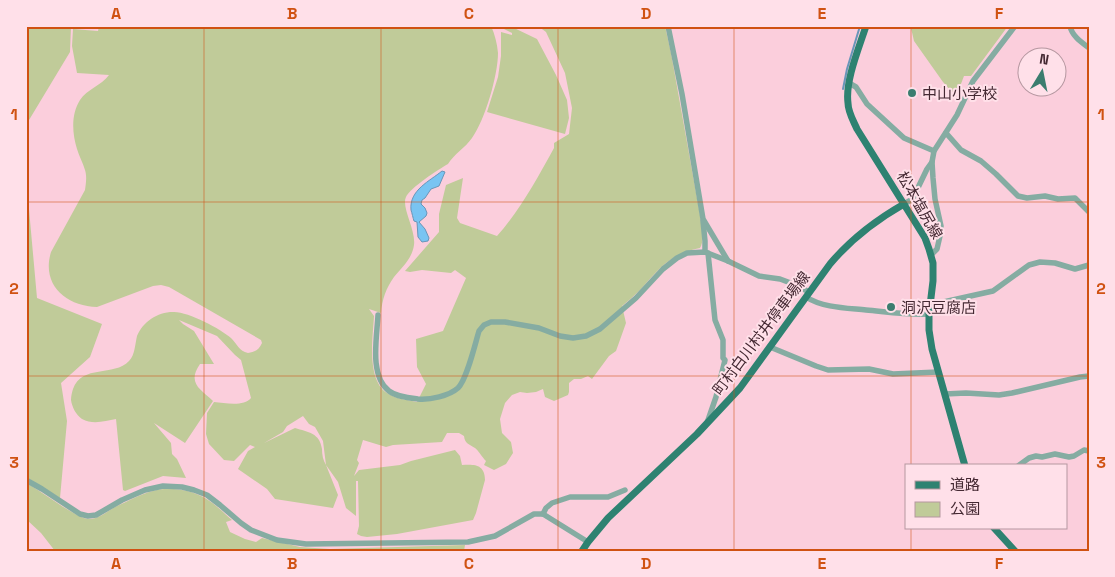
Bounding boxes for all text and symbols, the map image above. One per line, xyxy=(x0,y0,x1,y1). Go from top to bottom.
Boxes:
text: A xyxy=(111,3,121,24)
text: B xyxy=(287,3,297,24)
text: C xyxy=(464,3,474,24)
text: D xyxy=(641,3,651,24)
text: E xyxy=(818,3,827,24)
text: F xyxy=(995,3,1004,24)
north arrow xyxy=(1018,48,1068,98)
text: N xyxy=(1038,50,1050,69)
place label: 中山小学校 xyxy=(922,84,997,103)
marker: 中山小学校 xyxy=(906,87,918,99)
text: 1 xyxy=(10,104,18,125)
text: 1 xyxy=(1097,104,1105,125)
street label: 松本塩尻線 xyxy=(893,168,947,242)
street label: 町村白川村井停車場線 xyxy=(708,267,814,399)
text: 2 xyxy=(9,278,19,299)
text: 2 xyxy=(1096,278,1106,299)
place label: 洞沢豆腐店 xyxy=(901,298,976,317)
marker: 洞沢豆腐店 xyxy=(885,301,897,313)
text: 3 xyxy=(9,452,19,473)
text: 3 xyxy=(1096,452,1106,473)
legend xyxy=(905,464,1068,530)
text: 道路 xyxy=(950,475,980,494)
text: 公園 xyxy=(950,499,980,518)
text: A xyxy=(111,553,121,574)
text: B xyxy=(287,553,297,574)
text: C xyxy=(464,553,474,574)
text: D xyxy=(641,553,651,574)
text: E xyxy=(818,553,827,574)
text: F xyxy=(995,553,1004,574)

